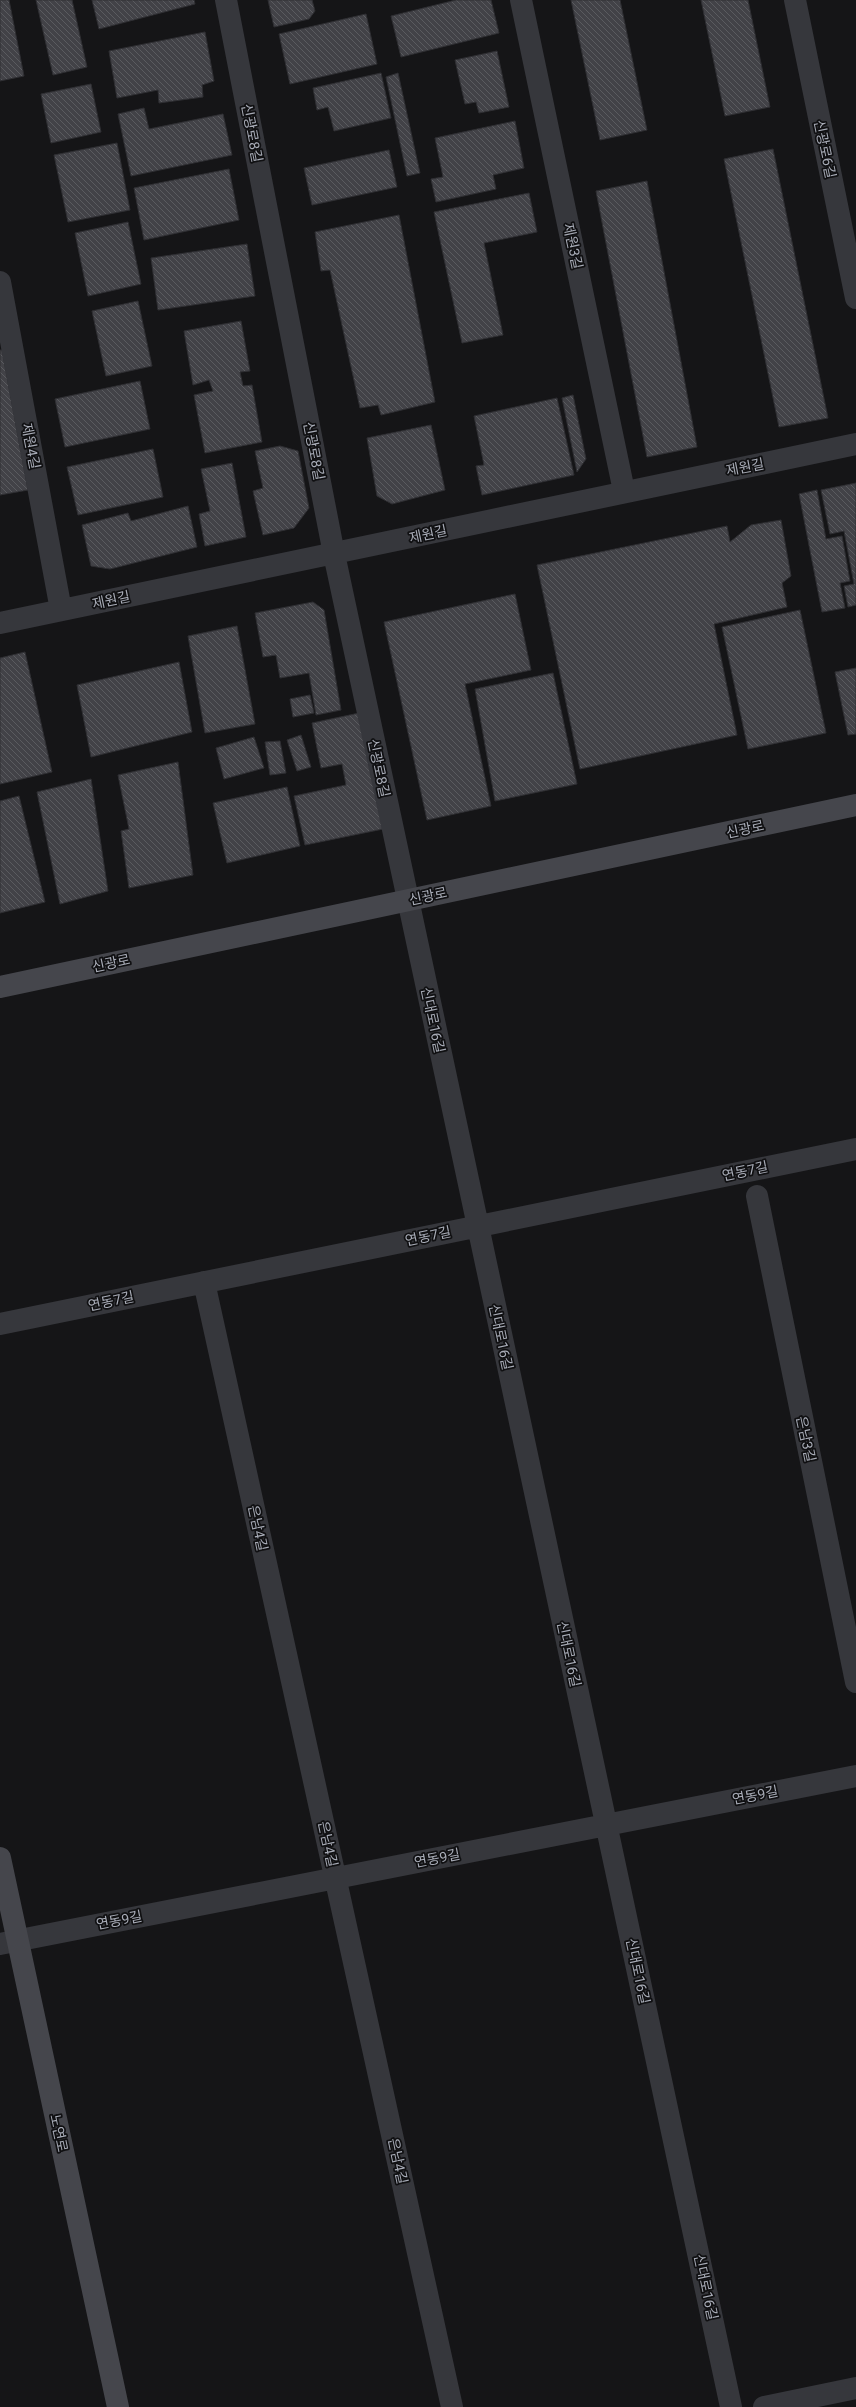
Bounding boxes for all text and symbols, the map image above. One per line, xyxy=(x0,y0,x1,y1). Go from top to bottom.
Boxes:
street label: 신광로8길 xyxy=(238,102,266,164)
street label: 신광로6길 xyxy=(811,118,839,180)
street label: 제원3길 xyxy=(560,222,586,270)
street label: 신광로8길 xyxy=(300,420,328,482)
street label: 제원4길 xyxy=(19,422,43,470)
street label: 제원길 xyxy=(725,455,765,479)
street label: 제원길 xyxy=(407,522,449,546)
street label: 제원길 xyxy=(90,588,132,612)
street label: 신광로8길 xyxy=(365,737,393,799)
street label: 신광로 xyxy=(724,817,766,841)
street label: 신광로 xyxy=(407,884,449,908)
street label: 신광로 xyxy=(90,951,132,975)
street label: 신대로16길 xyxy=(418,985,448,1055)
street label: 연동7길 xyxy=(721,1158,769,1184)
street label: 연동7길 xyxy=(404,1223,452,1249)
street label: 연동7길 xyxy=(87,1288,135,1314)
street label: 신대로16길 xyxy=(486,1302,516,1372)
street label: 은남3길 xyxy=(793,1415,819,1463)
street label: 은남4길 xyxy=(245,1504,271,1552)
street label: 신대로16길 xyxy=(554,1619,584,1689)
street label: 연동9길 xyxy=(731,1783,779,1807)
street label: 은남4길 xyxy=(315,1820,341,1868)
street label: 연동9길 xyxy=(413,1846,461,1870)
street label: 연동9길 xyxy=(95,1908,143,1932)
street label: 신대로16길 xyxy=(623,1936,653,2006)
street label: 노연로 xyxy=(47,2112,71,2154)
street label: 은남4길 xyxy=(385,2137,411,2185)
street label: 신대로16길 xyxy=(691,2252,721,2322)

